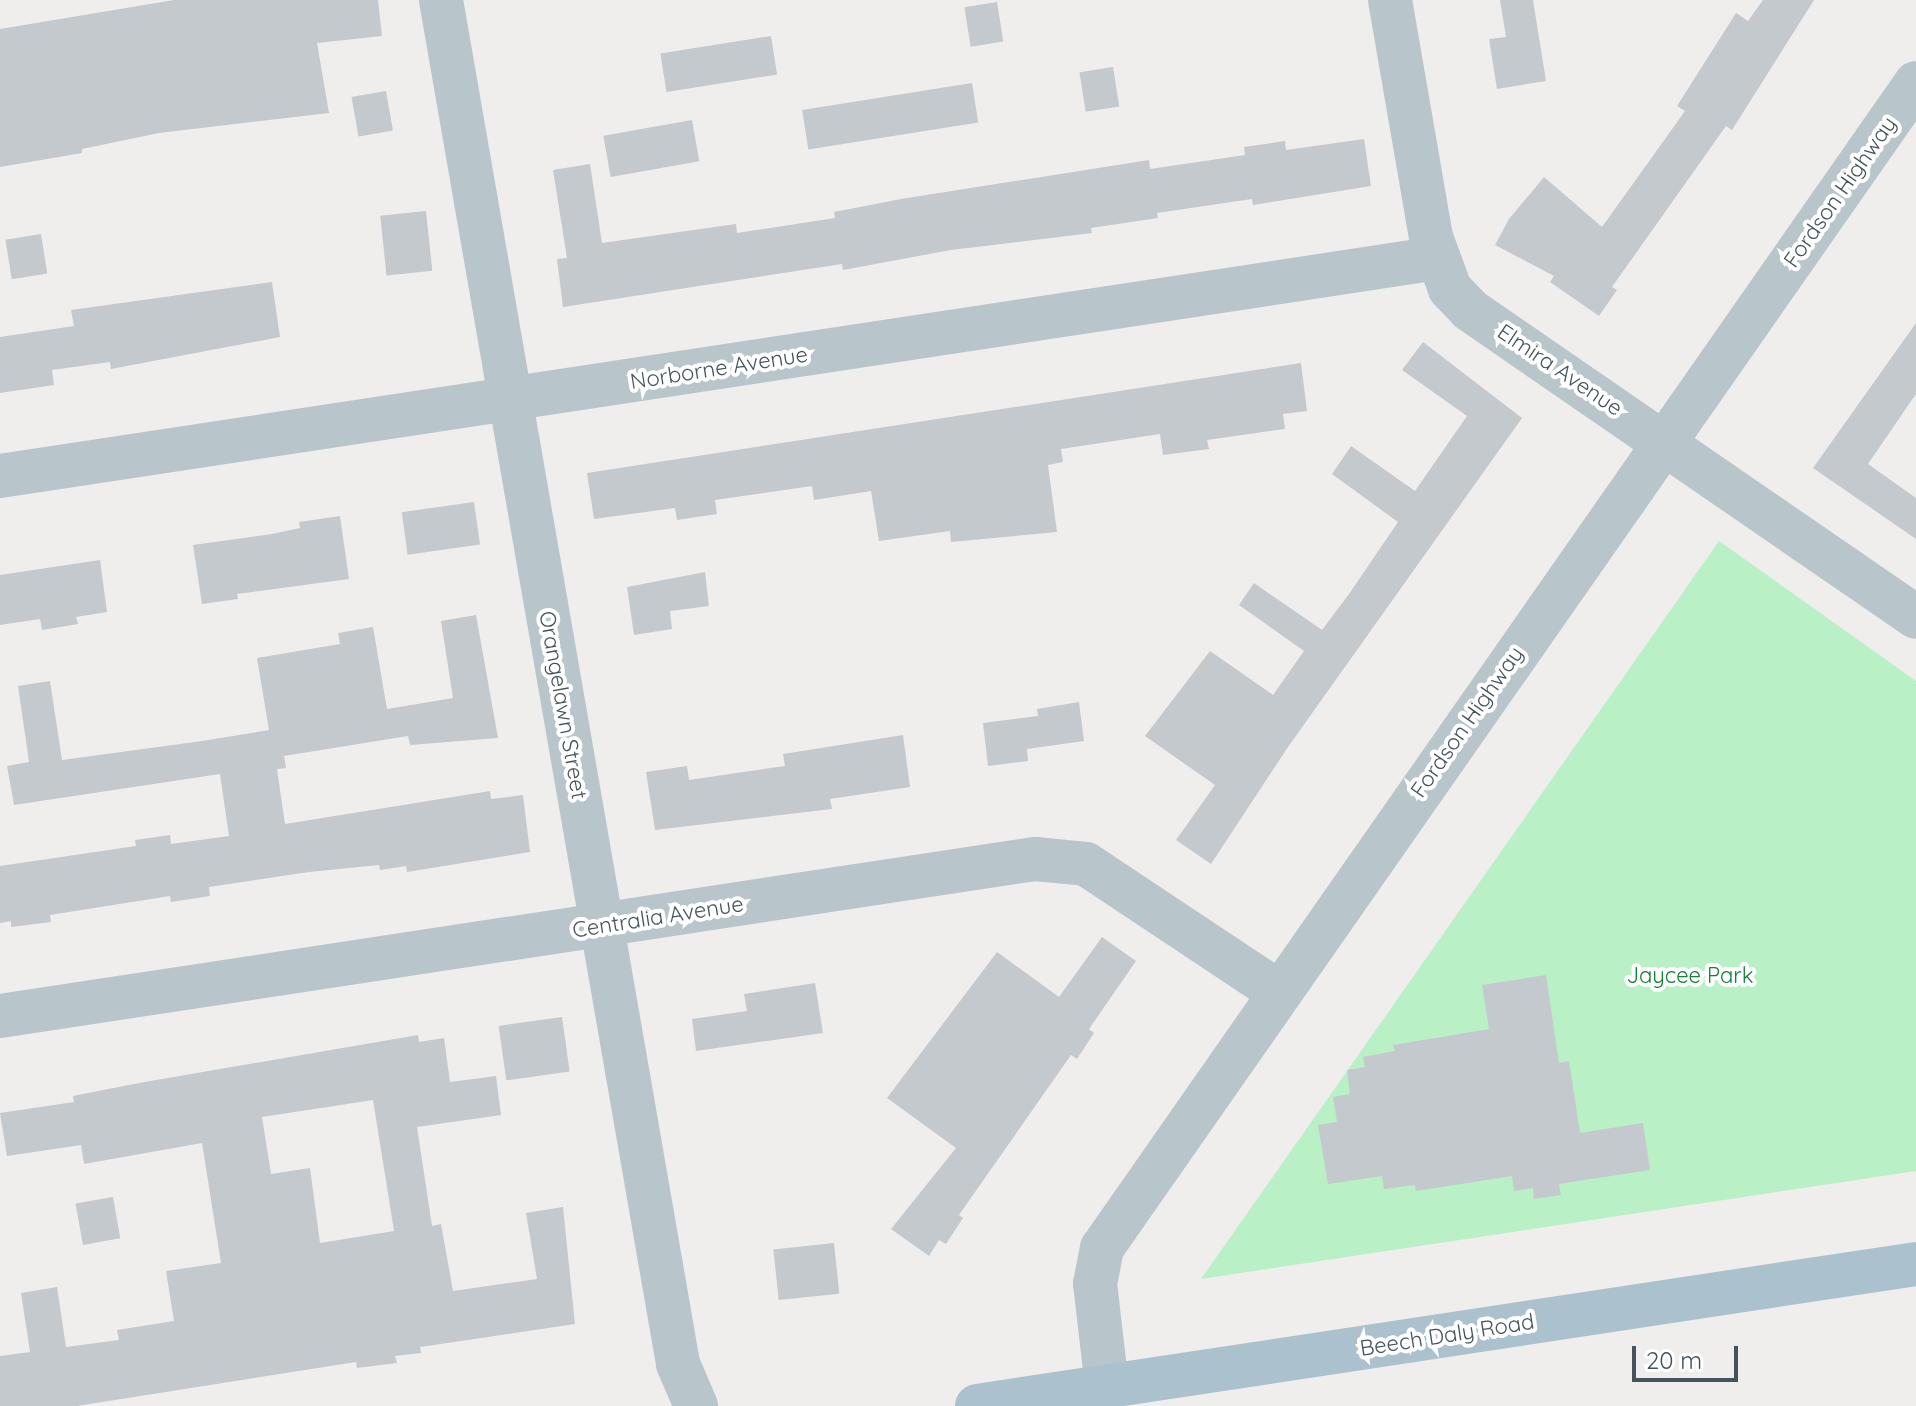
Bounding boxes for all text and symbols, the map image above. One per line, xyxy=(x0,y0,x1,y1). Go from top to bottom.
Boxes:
street label: Fordson Highway xyxy=(1778,111,1902,273)
street label: Elmira Avenue xyxy=(1492,318,1628,422)
street label: Norborne Avenue xyxy=(628,341,810,395)
street label: Orangelawn Street xyxy=(533,609,593,801)
street label: Fordson Highway xyxy=(1405,641,1529,803)
street label: Centralia Avenue xyxy=(571,890,745,944)
park label: Jaycee Park xyxy=(1626,963,1754,989)
street label: Beech Daly Road xyxy=(1358,1308,1536,1362)
scale bar xyxy=(1636,1330,1742,1380)
text: 20 m xyxy=(1646,1345,1702,1375)

